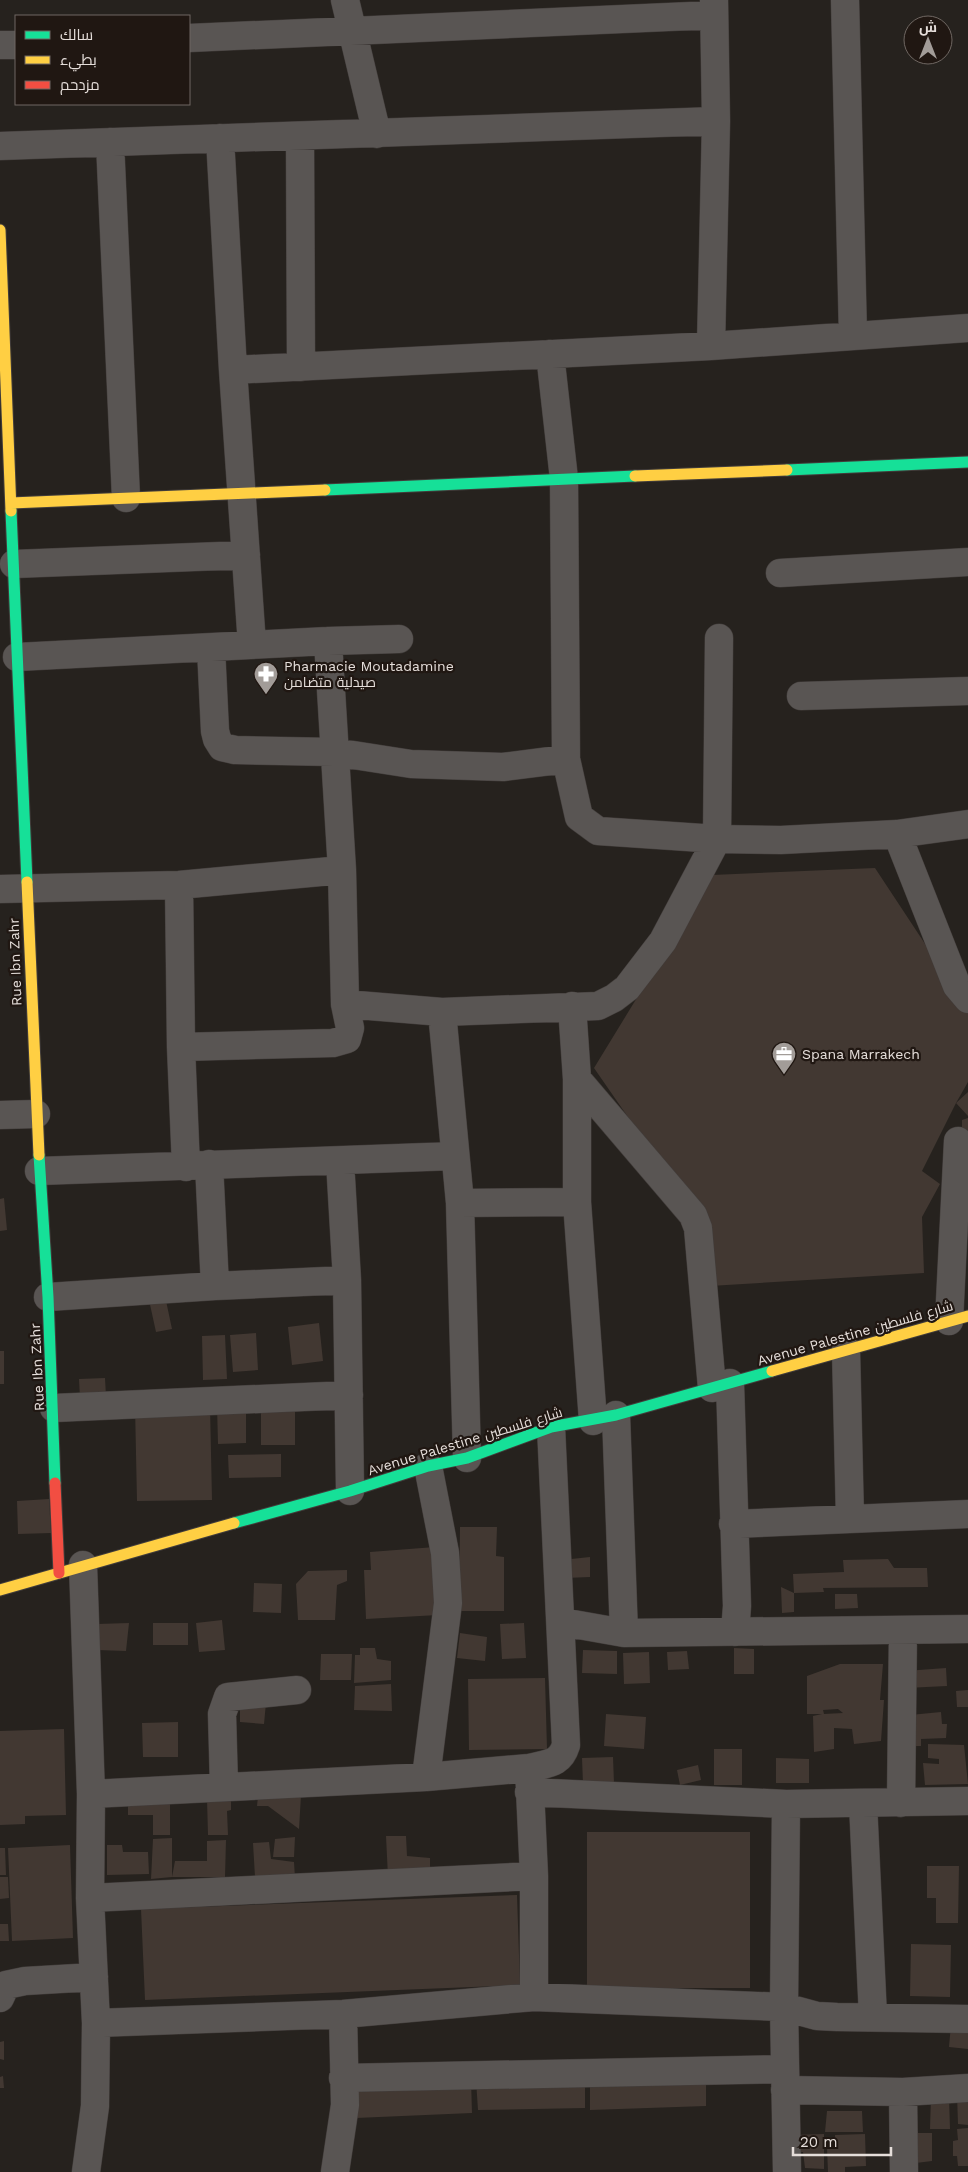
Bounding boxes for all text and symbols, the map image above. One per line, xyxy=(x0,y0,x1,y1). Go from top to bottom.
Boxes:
legend xyxy=(15,15,190,105)
north arrow xyxy=(903,15,953,65)
text: ش xyxy=(919,19,937,36)
text: سالك xyxy=(60,26,93,44)
text: بطيء xyxy=(60,51,97,72)
text: مزدحم xyxy=(60,76,100,95)
place label: Pharmacie Moutadamine صيدلية متضامن xyxy=(284,658,454,690)
pharmacy icon: Pharmacie Moutadamine صيدلية متضامن xyxy=(253,661,279,695)
street label: Rue Ibn Zahr xyxy=(5,917,25,1006)
office icon: Spana Marrakech xyxy=(771,1041,797,1075)
place label: Spana Marrakech xyxy=(802,1046,920,1062)
street label: Avenue Palestine شارع فلسطين xyxy=(755,1297,955,1370)
street label: Rue Ibn Zahr xyxy=(27,1322,47,1411)
street label: Avenue Palestine شارع فلسطين xyxy=(366,1404,565,1479)
scale bar xyxy=(793,2124,890,2156)
text: 20 m xyxy=(800,2133,838,2151)

